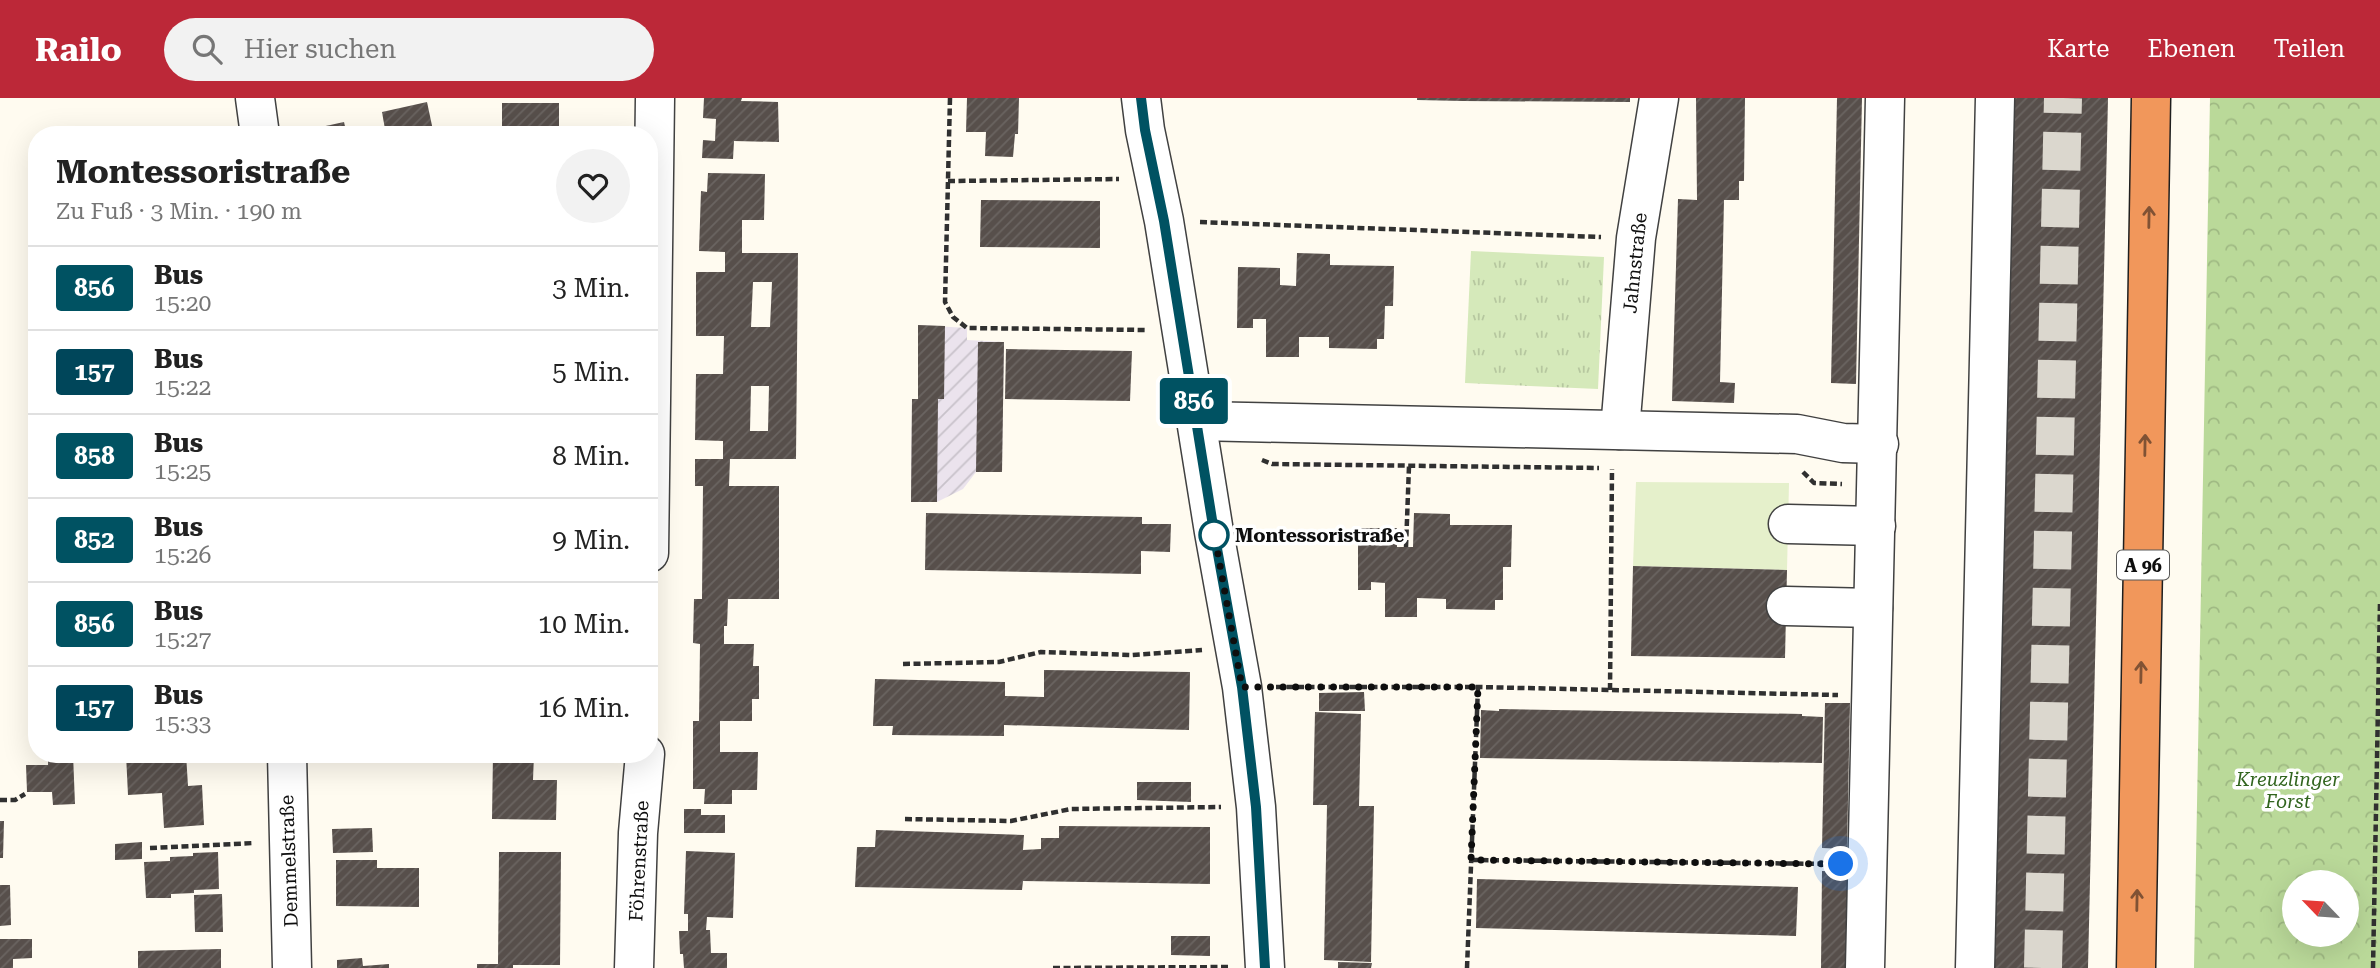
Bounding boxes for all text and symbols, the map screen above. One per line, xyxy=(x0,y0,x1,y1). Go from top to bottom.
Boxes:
search box xyxy=(164,18,654,81)
text: Railo xyxy=(35,30,122,69)
icon: search xyxy=(188,30,226,68)
text: Hier suchen xyxy=(244,34,396,64)
text: Karte xyxy=(2047,35,2109,63)
text: Ebenen xyxy=(2147,35,2236,63)
text: Teilen xyxy=(2274,35,2345,63)
button: heart xyxy=(556,149,630,223)
text: Montessoristraße xyxy=(56,152,350,191)
text: Zu Fuß · 3 Min. · 190 m xyxy=(56,198,302,225)
one-way arrow xyxy=(2142,206,2156,229)
street label: Jahnstraße xyxy=(1618,211,1652,315)
text: Bus xyxy=(154,260,203,290)
text: 3 Min. xyxy=(552,273,630,303)
text: 856 xyxy=(74,274,115,302)
text: 15:20 xyxy=(154,290,211,317)
text: Bus xyxy=(154,344,203,374)
text: 5 Min. xyxy=(552,357,630,387)
text: 157 xyxy=(74,358,115,386)
text: 15:22 xyxy=(154,374,211,401)
line badge: 856 xyxy=(1154,378,1234,424)
text: 856 xyxy=(1174,387,1214,415)
text: Bus xyxy=(154,428,203,458)
one-way arrow xyxy=(2138,434,2152,457)
text: 8 Min. xyxy=(552,441,630,471)
text: 858 xyxy=(74,442,115,470)
text: 15:25 xyxy=(154,458,211,485)
text: Bus xyxy=(154,512,203,542)
marker: Montessoristraße xyxy=(1199,520,1229,550)
place label: Montessoristraße xyxy=(1235,524,1405,547)
text: 9 Min. xyxy=(552,525,630,555)
text: 852 xyxy=(74,526,115,554)
text: 15:26 xyxy=(154,542,211,569)
road number: A 96 xyxy=(2117,550,2169,579)
text: Bus xyxy=(154,596,203,626)
text: 10 Min. xyxy=(538,609,630,639)
text: 856 xyxy=(74,610,115,638)
text: 15:27 xyxy=(154,626,211,653)
one-way arrow xyxy=(2134,661,2148,684)
text: Bus xyxy=(154,680,203,710)
text: 16 Min. xyxy=(538,693,630,723)
text: 157 xyxy=(74,694,115,722)
text: 15:33 xyxy=(154,710,211,737)
park label: Kreuzlinger Forst xyxy=(2235,768,2340,813)
street label: Demmelstraße xyxy=(275,794,303,928)
street label: Föhrenstraße xyxy=(624,800,654,922)
your location xyxy=(1823,846,1858,881)
north arrow xyxy=(2282,870,2359,947)
map controls xyxy=(2282,870,2359,947)
one-way arrow xyxy=(2130,889,2144,912)

